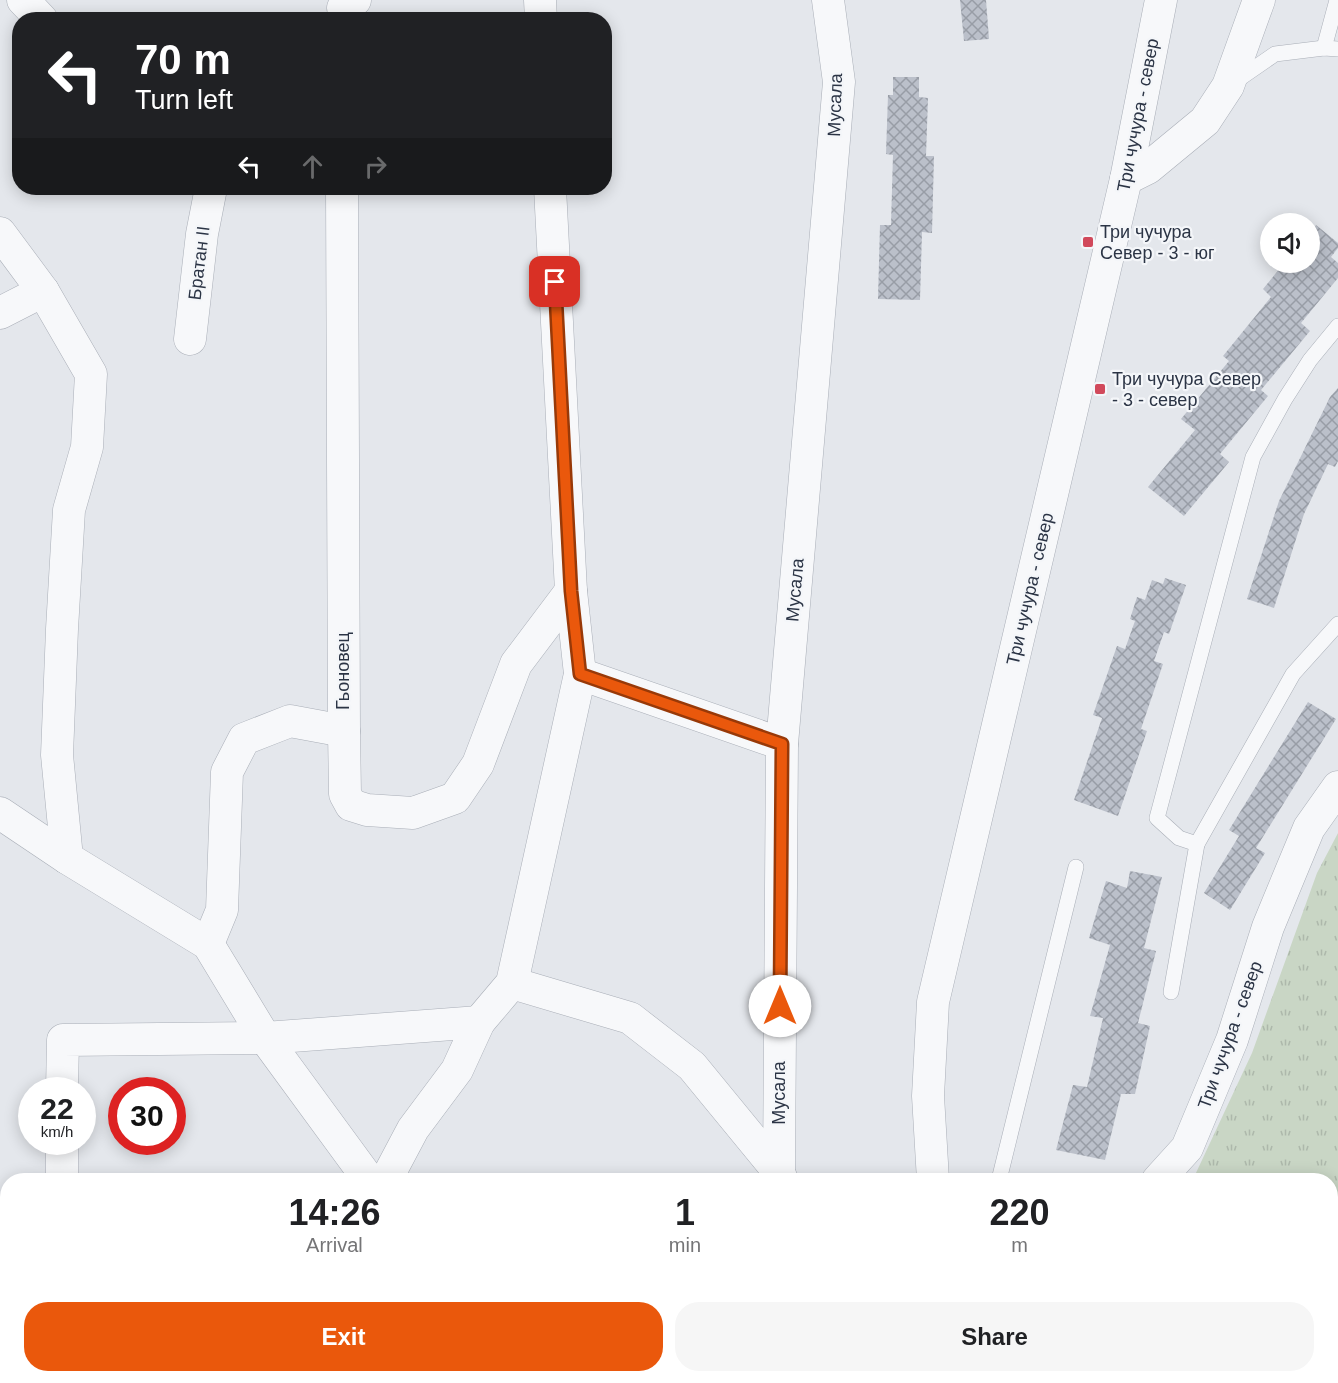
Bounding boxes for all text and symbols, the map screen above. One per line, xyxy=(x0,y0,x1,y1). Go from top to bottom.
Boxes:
icon: left xyxy=(36,36,114,114)
text: 70 m xyxy=(135,36,231,83)
street label: Три чучура - север xyxy=(1113,37,1163,193)
street label: Мусала xyxy=(824,72,846,137)
text: Turn left xyxy=(135,85,233,115)
icon: left xyxy=(233,150,266,183)
icon: ahead xyxy=(296,150,329,183)
icon: right xyxy=(359,150,392,183)
map controls xyxy=(1260,213,1320,273)
button: sound xyxy=(1260,213,1320,273)
place label: Три чучура Север - 3 - юг xyxy=(1100,222,1215,263)
street label: Братан ІІ xyxy=(185,225,213,301)
marker: Три чучура Север - 3 - юг xyxy=(1081,235,1095,249)
pin xyxy=(529,256,580,307)
icon: arrive xyxy=(538,265,571,298)
place label: Три чучура Север - 3 - север xyxy=(1112,369,1261,410)
marker: Три чучура Север - 3 - север xyxy=(1093,382,1107,396)
street label: Три чучура - север xyxy=(1003,511,1057,667)
street label: Мусала xyxy=(782,557,808,623)
street label: Гьоновец xyxy=(333,632,353,710)
street label: Три чучура - север xyxy=(1194,958,1266,1112)
position arrow xyxy=(748,974,812,1038)
street label: Мусала xyxy=(769,1060,789,1125)
speed limit sign: 30 xyxy=(108,1077,186,1155)
text: 22 xyxy=(40,1092,74,1125)
text: km/h xyxy=(41,1123,73,1140)
text: 14:26 xyxy=(288,1192,380,1233)
text: 1 xyxy=(675,1192,695,1233)
text: 220 xyxy=(989,1192,1050,1233)
text: Arrival xyxy=(306,1234,363,1256)
text: min xyxy=(669,1234,701,1256)
text: m xyxy=(1011,1234,1028,1256)
button: Exit xyxy=(24,1302,663,1371)
button: Share xyxy=(675,1302,1314,1371)

